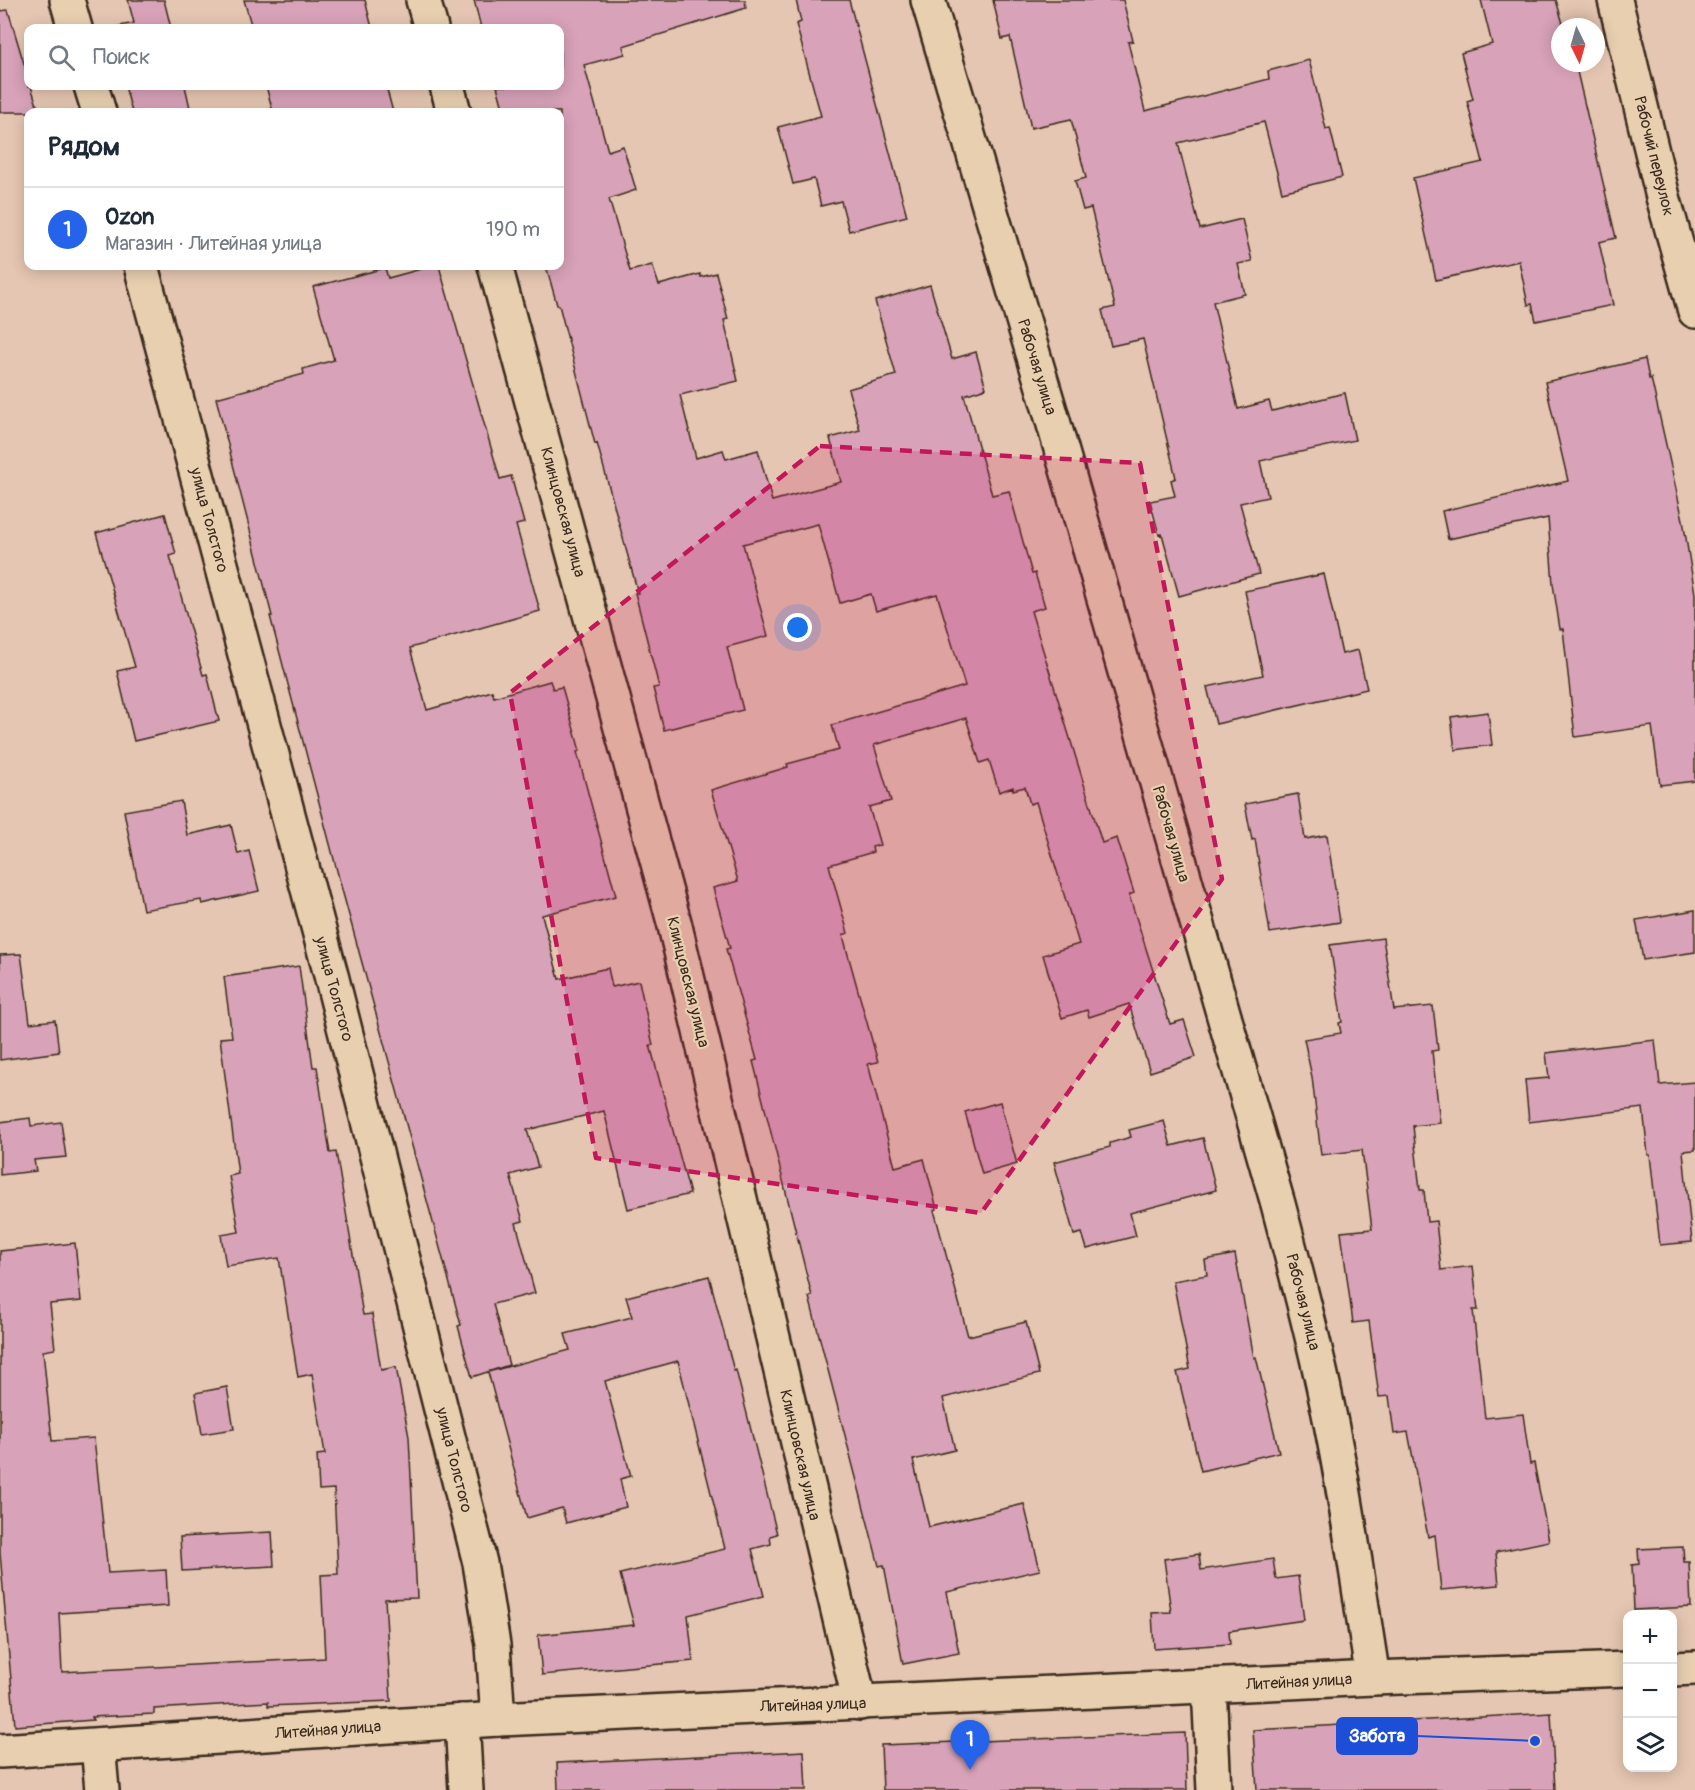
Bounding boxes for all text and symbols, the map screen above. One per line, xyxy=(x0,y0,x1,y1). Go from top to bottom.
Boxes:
north arrow xyxy=(1551,18,1605,72)
search box xyxy=(24,24,564,90)
icon: search xyxy=(45,41,78,74)
text: Поиск xyxy=(93,43,150,71)
street label: Рабочий переулок xyxy=(1629,94,1679,218)
text: Рядом xyxy=(48,131,120,163)
text: Ozon xyxy=(105,203,154,231)
text: 1 xyxy=(64,217,71,242)
text: 190 m xyxy=(486,217,540,242)
text: Магазин · Литейная улица xyxy=(105,231,322,256)
street label: Рабочая улица xyxy=(1013,317,1061,417)
street label: Клинцовская улица xyxy=(536,445,590,579)
street label: улица Толстого xyxy=(185,464,233,575)
your location xyxy=(783,613,812,642)
street label: Рабочая улица xyxy=(1148,784,1194,884)
street label: Клинцовская улица xyxy=(662,915,714,1049)
street label: улица Толстого xyxy=(310,933,358,1044)
street label: Рабочая улица xyxy=(1281,1252,1325,1352)
street label: Клинцовская улица xyxy=(775,1388,825,1522)
street label: улица Толстого xyxy=(431,1404,477,1515)
map controls xyxy=(1623,1610,1677,1772)
button: + xyxy=(1623,1610,1677,1664)
button: − xyxy=(1623,1664,1677,1718)
street label: Литейная улица xyxy=(1244,1669,1353,1695)
street label: Литейная улица xyxy=(758,1693,867,1717)
street label: Литейная улица xyxy=(273,1716,382,1744)
callout: Забота xyxy=(1337,1718,1417,1754)
button: layers xyxy=(1623,1718,1677,1772)
pin: 1 xyxy=(950,1720,990,1770)
text: Забота xyxy=(1349,1725,1406,1748)

